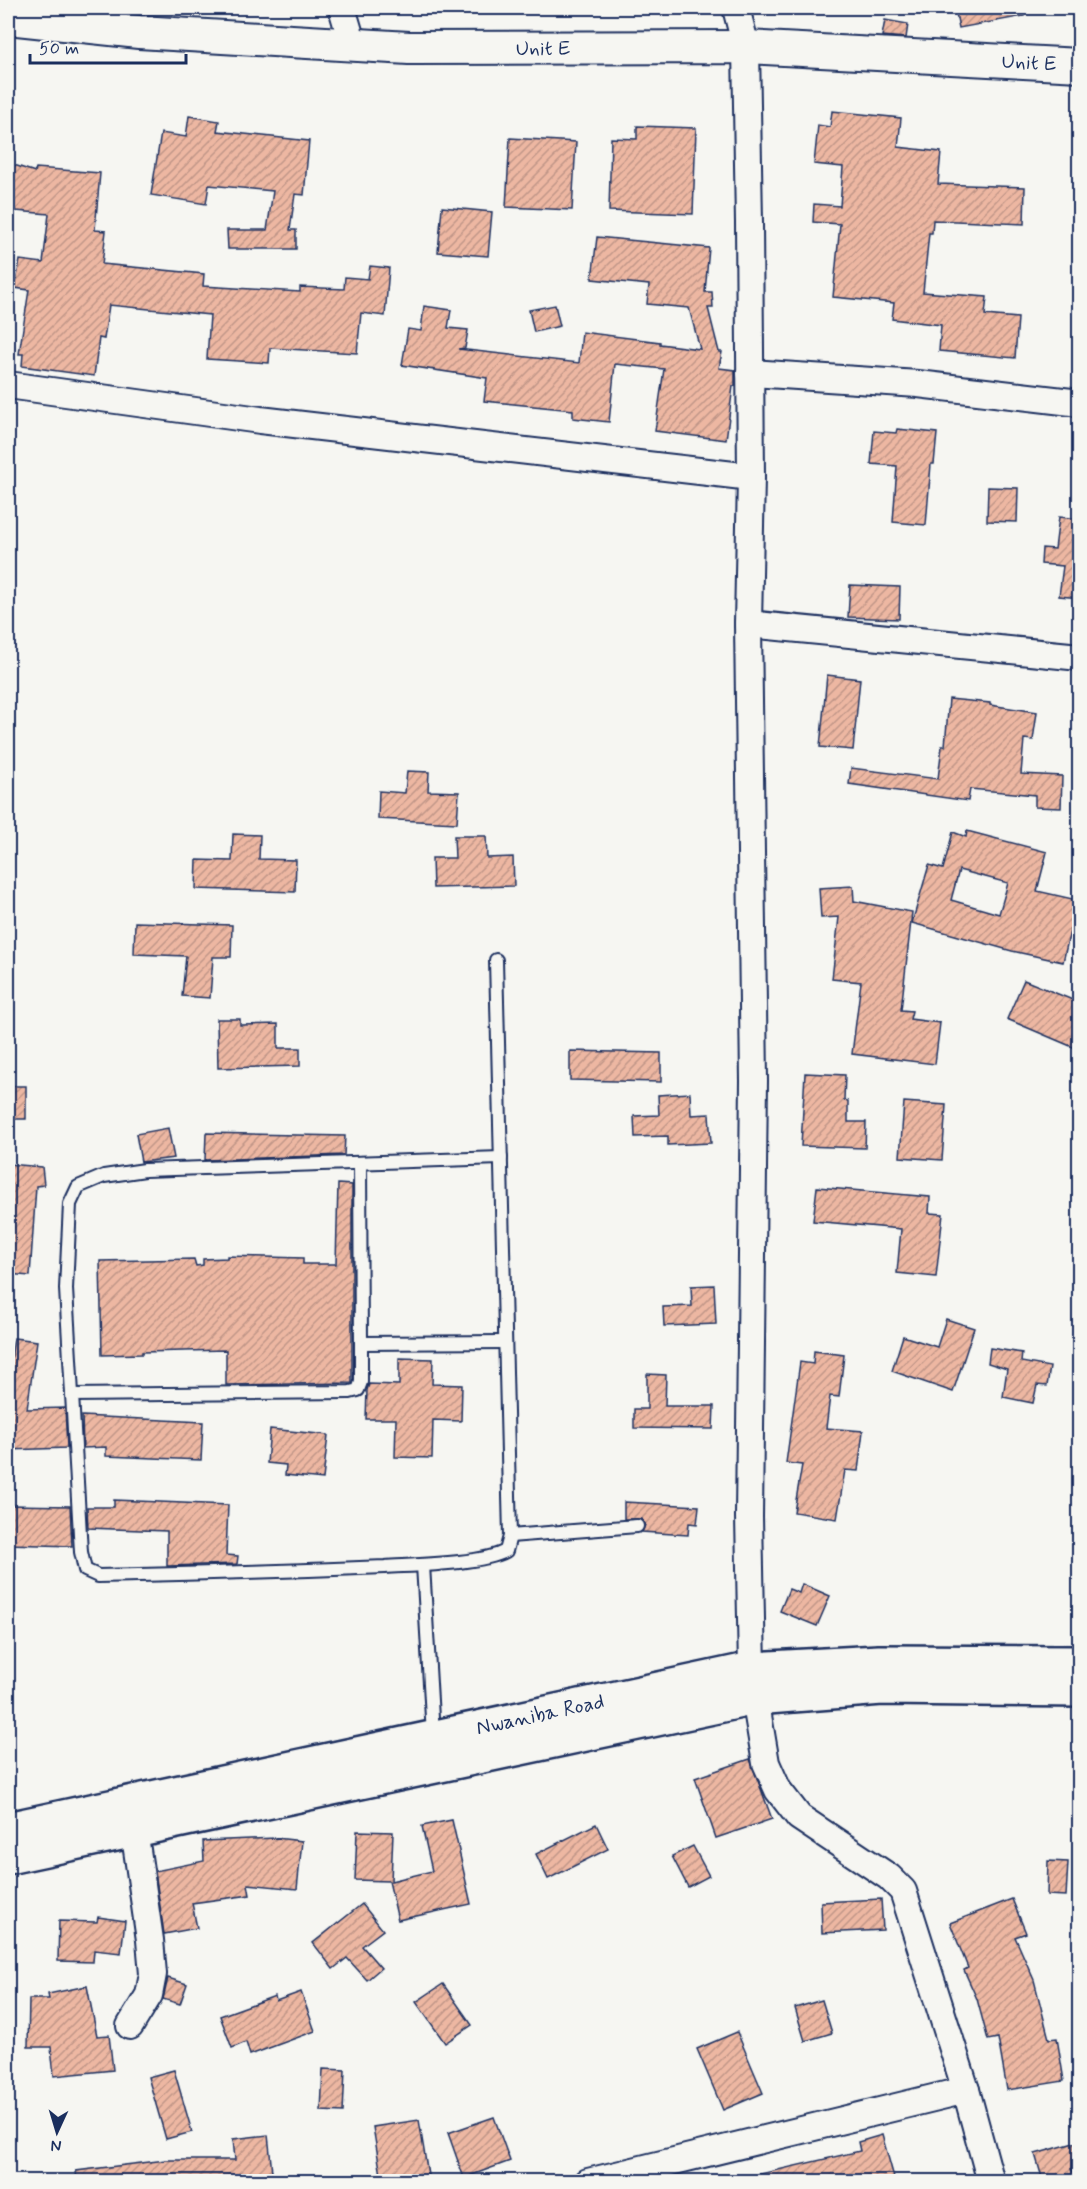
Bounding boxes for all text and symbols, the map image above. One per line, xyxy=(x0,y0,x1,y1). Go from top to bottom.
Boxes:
scale bar xyxy=(30,27,186,65)
street label: Unit E xyxy=(516,35,570,63)
text: 50 m xyxy=(39,37,79,61)
street label: Unit E xyxy=(1001,48,1057,78)
street label: Nwaniba Road xyxy=(474,1688,607,1742)
north arrow xyxy=(27,2102,87,2162)
text: N xyxy=(50,2135,62,2156)

